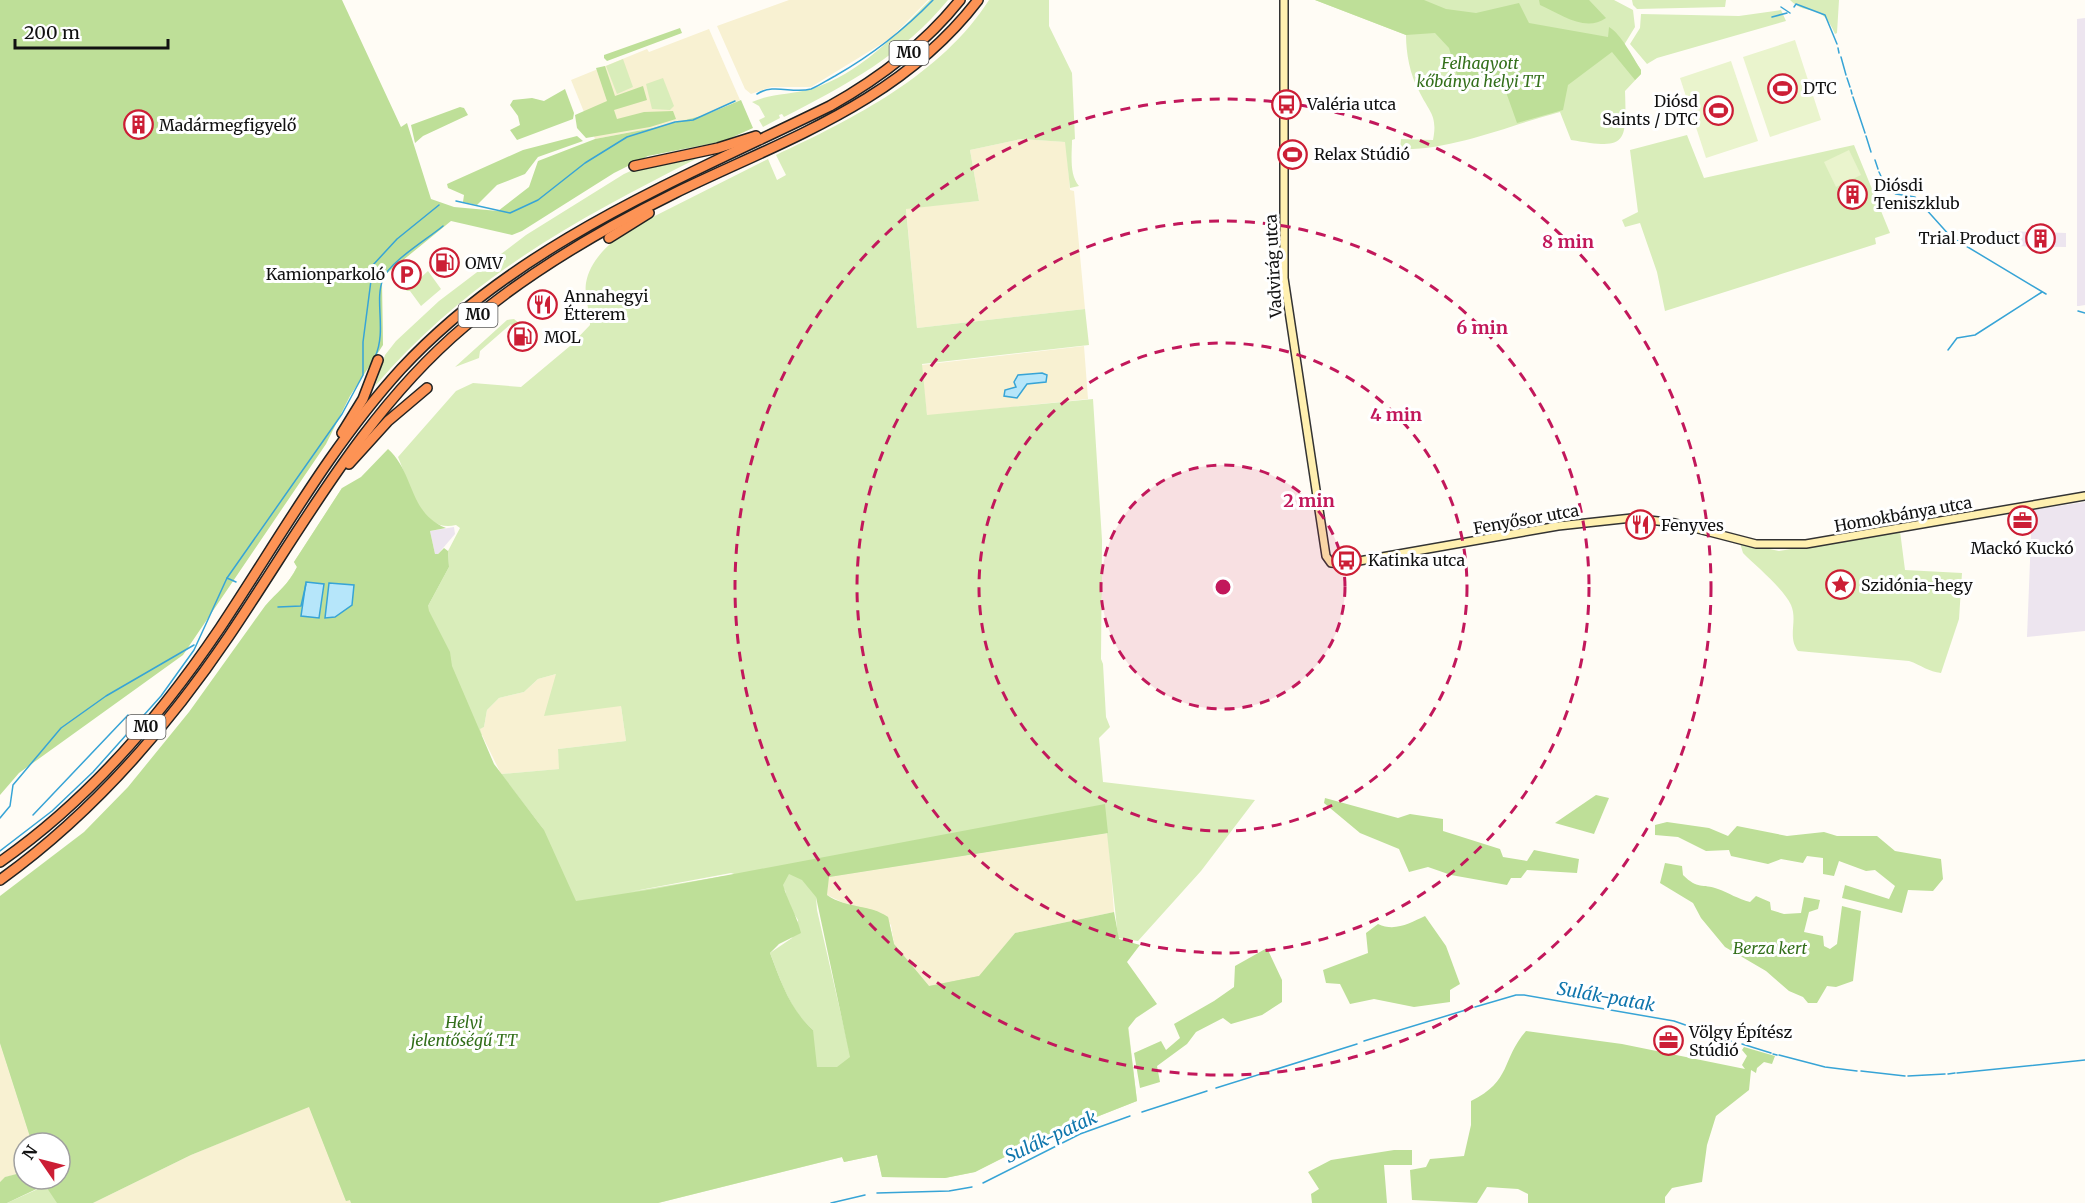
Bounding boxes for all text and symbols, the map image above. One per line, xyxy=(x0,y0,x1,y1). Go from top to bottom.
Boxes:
scale bar xyxy=(15,12,168,50)
text: 200 m xyxy=(24,21,80,44)
road number: M0 xyxy=(890,41,928,65)
park label: Felhagyott kőbánya helyi TT xyxy=(1417,53,1544,91)
sports icon: DTC xyxy=(1766,72,1798,104)
place label: DTC xyxy=(1803,78,1837,98)
bus stop icon: Valéria utca xyxy=(1270,88,1302,120)
place label: Diósd Saints / DTC xyxy=(1602,91,1698,129)
place label: Valéria utca xyxy=(1306,94,1396,114)
sports icon: Diósd Saints / DTC xyxy=(1703,94,1735,126)
building icon: Madármegfigyelő xyxy=(122,109,154,141)
place label: Madármegfigyelő xyxy=(159,115,296,135)
sports icon: Relax Stúdió xyxy=(1277,138,1309,170)
place label: Relax Stúdió xyxy=(1314,144,1410,164)
place label: Diósdi Teniszklub xyxy=(1874,175,1960,213)
building icon: Diósdi Teniszklub xyxy=(1837,178,1869,210)
street label: Vadvirág utca xyxy=(1260,213,1286,319)
building icon: Trial Product xyxy=(2025,222,2057,254)
place label: Trial Product xyxy=(1918,228,2021,248)
text: 8 min xyxy=(1542,230,1594,253)
fuel station icon: OMV xyxy=(428,247,460,279)
place label: OMV xyxy=(465,253,503,273)
parking icon: Kamionparkoló xyxy=(390,258,422,290)
place label: Kamionparkoló xyxy=(266,264,385,284)
place label: Annahegyi Étterem xyxy=(563,286,649,324)
restaurant icon: Annahegyi Étterem xyxy=(527,289,559,321)
road number: M0 xyxy=(458,303,498,327)
text: 6 min xyxy=(1456,316,1508,339)
fuel station icon: MOL xyxy=(507,321,539,353)
place label: MOL xyxy=(544,327,581,347)
text: 4 min xyxy=(1370,403,1422,426)
text: 2 min xyxy=(1283,489,1335,512)
street label: Homokbánya utca xyxy=(1833,492,1974,536)
street label: Fenyősor utca xyxy=(1472,500,1581,538)
office icon: Mackó Kuckó xyxy=(2006,504,2038,536)
restaurant icon: Fenyves xyxy=(1624,509,1656,541)
place label: Fenyves xyxy=(1661,515,1724,535)
place label: Mackó Kuckó xyxy=(1970,538,2074,558)
bus stop icon: Katinka utca xyxy=(1331,544,1363,576)
place label: Katinka utca xyxy=(1368,550,1465,570)
place icon: Szidónia-hegy xyxy=(1824,569,1856,601)
place label: Szidónia-hegy xyxy=(1861,575,1974,595)
centre of rings xyxy=(1213,577,1233,597)
road number: M0 xyxy=(126,715,166,739)
park label: Berza kert xyxy=(1733,938,1808,958)
water label: Sulák-patak xyxy=(1555,977,1657,1016)
park label: Helyi jelentőségű TT xyxy=(409,1012,518,1050)
place label: Völgy Építész Stúdió xyxy=(1688,1022,1792,1060)
office icon: Völgy Építész Stúdió xyxy=(1652,1025,1684,1057)
water label: Sulák-patak xyxy=(1001,1105,1101,1168)
north arrow xyxy=(12,1131,72,1191)
text: N xyxy=(18,1141,42,1163)

